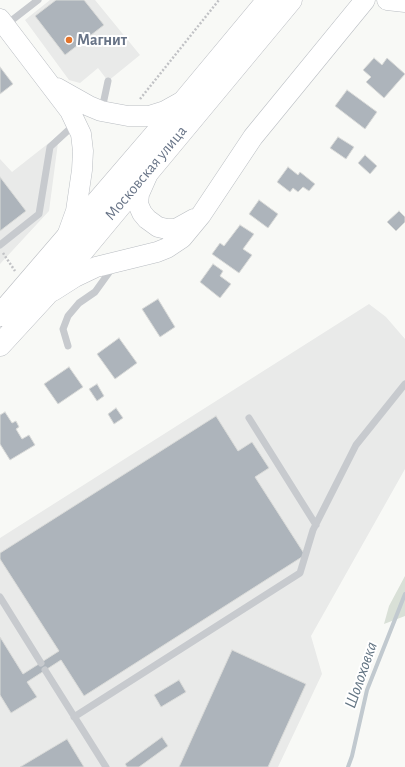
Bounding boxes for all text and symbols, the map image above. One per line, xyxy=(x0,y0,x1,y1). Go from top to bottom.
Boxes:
place label: Магнит xyxy=(77,30,127,50)
marker: Магнит xyxy=(64,35,74,45)
street label: Московская улица xyxy=(101,122,191,224)
water label: Шолоховка xyxy=(340,639,382,711)

